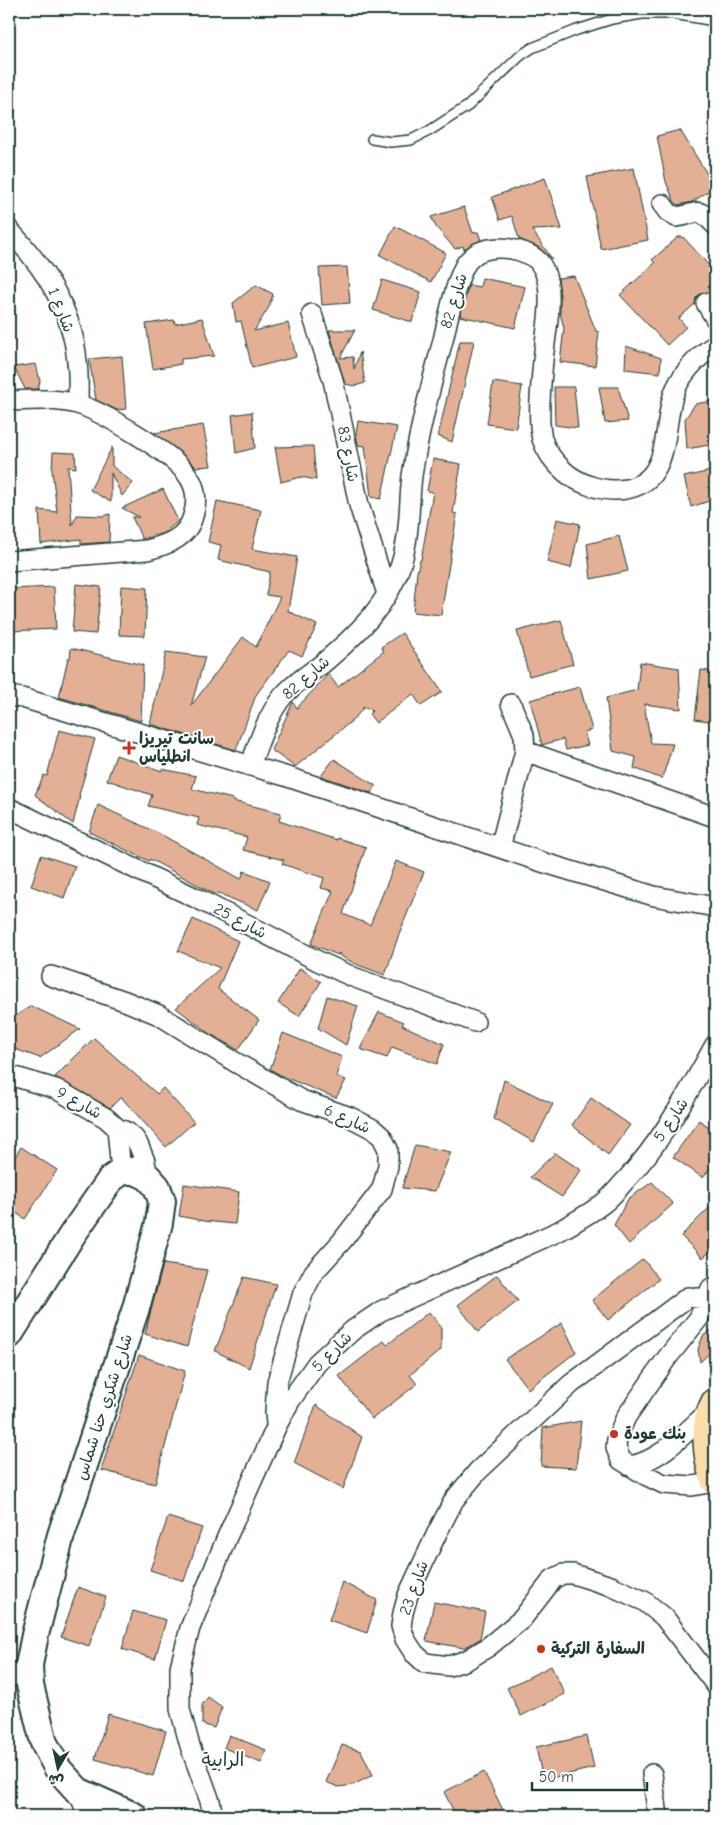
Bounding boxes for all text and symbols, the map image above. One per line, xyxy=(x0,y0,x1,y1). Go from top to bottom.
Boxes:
street label: شارع 82 xyxy=(437,271,473,331)
street label: شارع 1 xyxy=(42,285,78,336)
street label: شارع 83 xyxy=(332,425,362,484)
street label: شارع 82 xyxy=(279,653,335,705)
place label: سانت تيريزا انطلياس xyxy=(139,730,214,766)
marker: سانت تيريزا انطلياس xyxy=(123,742,135,754)
street label: شارع 25 xyxy=(210,900,269,944)
street label: شارع 9 xyxy=(52,1083,105,1124)
street label: شارع 5 xyxy=(650,1095,694,1146)
street label: شارع 6 xyxy=(320,1101,373,1139)
street label: شارع 5 xyxy=(308,1328,357,1377)
street label: شارع شكري حنا شماس xyxy=(72,1332,138,1483)
place label: بنك عودة xyxy=(624,1425,686,1444)
marker: بنك عودة xyxy=(608,1428,620,1440)
street label: شارع 23 xyxy=(396,1558,434,1618)
place label: السفارة التركية xyxy=(551,1640,645,1658)
marker: السفارة التركية xyxy=(535,1643,547,1655)
north arrow xyxy=(32,1742,82,1792)
district label: الرابية xyxy=(202,1749,244,1771)
scale bar xyxy=(532,1760,646,1792)
text: 50 m xyxy=(539,1768,574,1786)
text: ش xyxy=(47,1771,65,1790)

